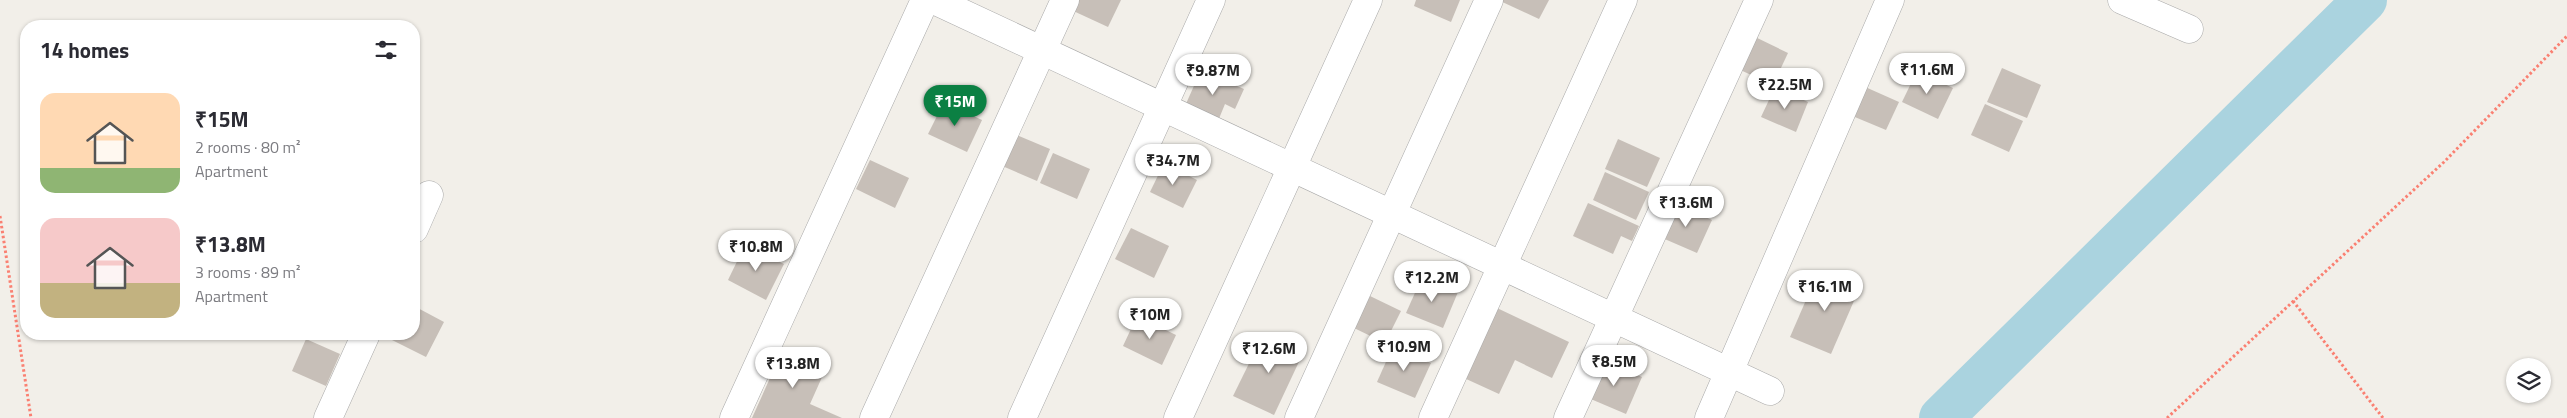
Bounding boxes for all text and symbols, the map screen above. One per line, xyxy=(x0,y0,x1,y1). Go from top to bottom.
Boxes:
text: 14 homes xyxy=(40,34,129,66)
icon: filters xyxy=(372,36,400,64)
pin: ₹11.6M xyxy=(1886,52,1968,95)
pin: ₹9.87M xyxy=(1172,54,1254,96)
text: ₹11.6M xyxy=(1900,57,1954,81)
text: ₹9.87M xyxy=(1186,58,1240,82)
pin: ₹22.5M xyxy=(1744,68,1826,110)
text: ₹22.5M xyxy=(1758,72,1812,96)
pin: ₹15M xyxy=(925,84,985,127)
text: ₹15M xyxy=(935,89,975,113)
text: ₹15M xyxy=(195,103,249,135)
icon: home xyxy=(80,113,140,173)
text: 2 rooms · 80 m² xyxy=(195,135,300,159)
pin: ₹34.7M xyxy=(1132,144,1214,186)
text: ₹34.7M xyxy=(1146,148,1200,172)
text: Apartment xyxy=(195,159,268,183)
pin: ₹13.6M xyxy=(1645,186,1727,228)
text: ₹13.6M xyxy=(1659,190,1713,214)
text: ₹13.8M xyxy=(195,228,266,260)
pin: ₹10.8M xyxy=(715,230,797,272)
text: ₹10.8M xyxy=(729,234,783,258)
icon: home xyxy=(80,238,140,298)
text: 3 rooms · 89 m² xyxy=(195,260,300,284)
pin: ₹12.2M xyxy=(1391,260,1473,303)
text: ₹12.2M xyxy=(1405,265,1459,289)
pin: ₹16.1M xyxy=(1784,270,1866,312)
text: ₹16.1M xyxy=(1798,274,1852,298)
text: Apartment xyxy=(195,284,268,308)
pin: ₹10M xyxy=(1120,298,1180,340)
text: ₹10M xyxy=(1130,302,1170,326)
pin: ₹10.9M xyxy=(1363,330,1445,372)
pin: ₹12.6M xyxy=(1228,332,1310,374)
text: ₹10.9M xyxy=(1377,334,1431,358)
text: ₹12.6M xyxy=(1242,336,1296,360)
pin: ₹8.5M xyxy=(1579,344,1649,387)
pin: ₹13.8M xyxy=(752,346,834,389)
text: ₹8.5M xyxy=(1592,349,1636,373)
text: ₹13.8M xyxy=(766,351,820,375)
map controls xyxy=(2506,358,2551,403)
button: layers xyxy=(2506,358,2551,403)

